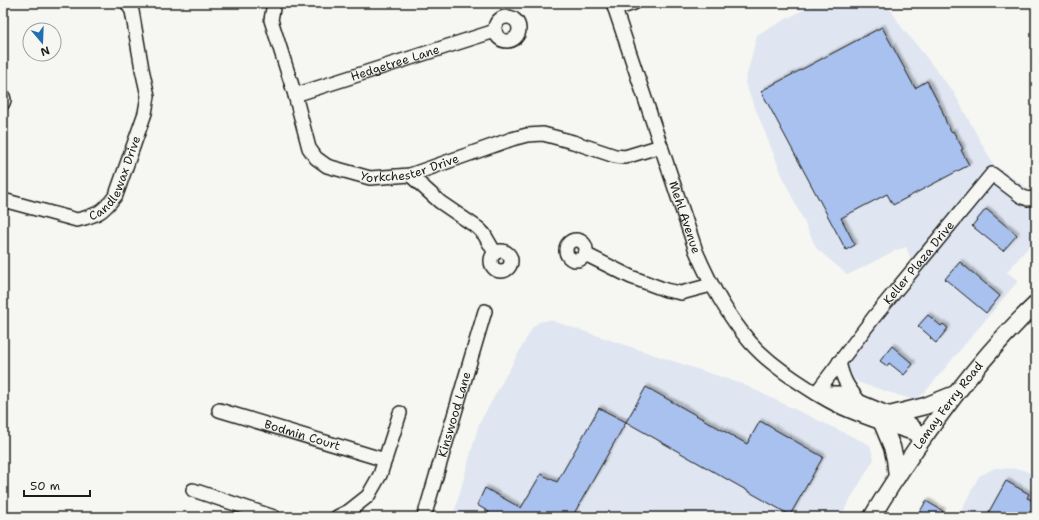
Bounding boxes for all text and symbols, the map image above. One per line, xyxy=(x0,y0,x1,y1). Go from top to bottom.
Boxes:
north arrow xyxy=(22,22,62,62)
street label: Hedgetree Lane xyxy=(349,41,442,85)
text: N xyxy=(38,42,52,60)
street label: Candlewax Drive xyxy=(86,133,144,224)
street label: Yorkchester Drive xyxy=(358,150,461,187)
street label: Mehl Avenue xyxy=(665,179,704,256)
street label: Keller Plaza Drive xyxy=(880,218,958,308)
street label: Lemay Ferry Road xyxy=(910,358,987,453)
street label: Kinswood Lane xyxy=(434,370,475,459)
street label: Bodmin Court xyxy=(262,416,342,454)
scale bar xyxy=(24,472,90,498)
text: 50 m xyxy=(30,478,60,494)

